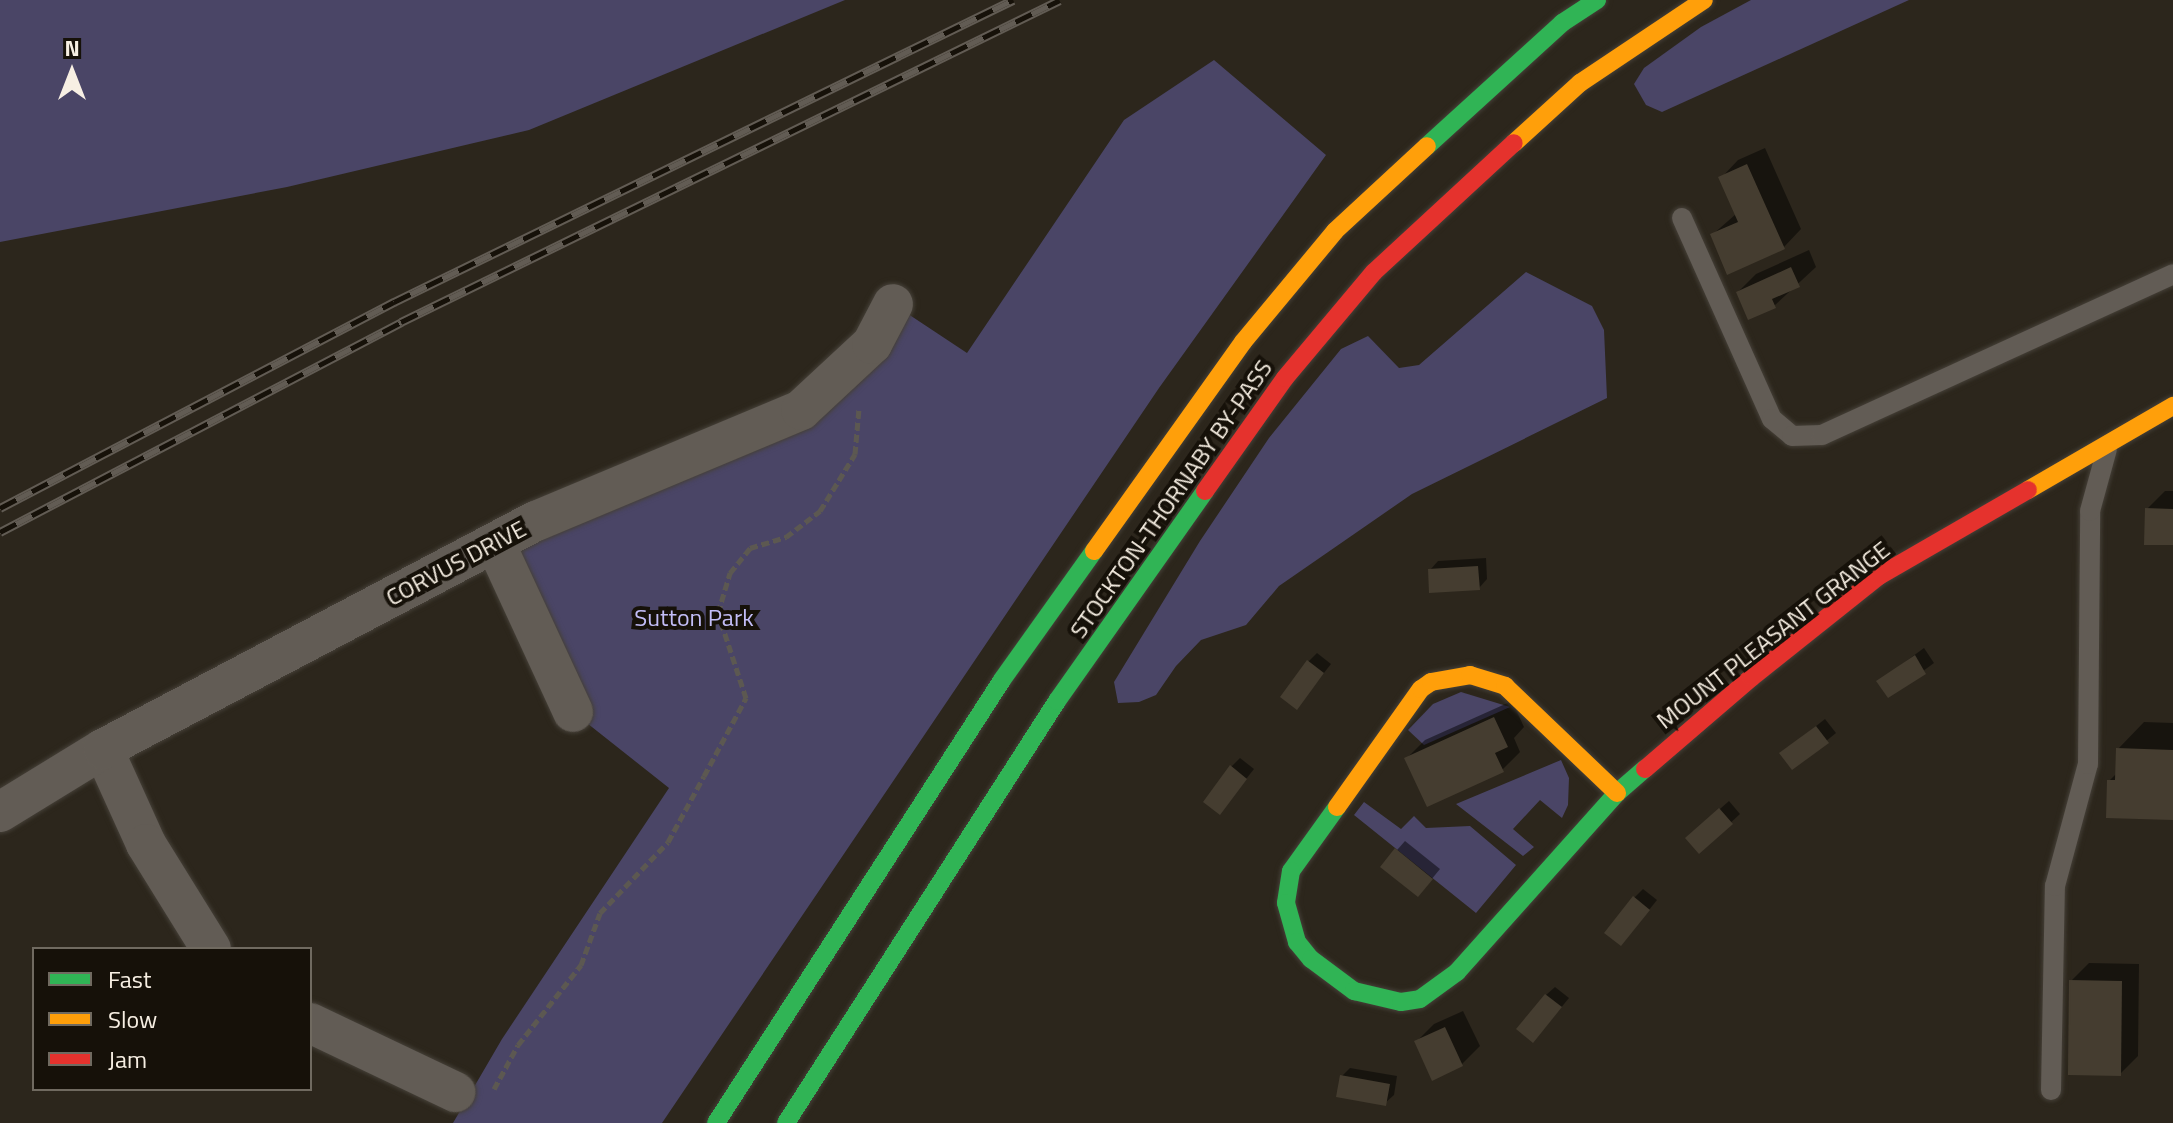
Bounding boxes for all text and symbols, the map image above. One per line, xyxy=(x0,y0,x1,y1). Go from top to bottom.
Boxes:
text: N xyxy=(64,31,80,65)
north arrow xyxy=(32,32,112,112)
street label: STOCKTON-THORNABY BY-PASS xyxy=(1064,354,1278,644)
street label: CORVUS DRIVE xyxy=(381,514,531,612)
street label: MOUNT PLEASANT GRANGE xyxy=(1651,535,1895,735)
park label: Sutton Park xyxy=(634,604,754,632)
legend xyxy=(32,947,312,1091)
text: Fast xyxy=(108,961,151,997)
text: Slow xyxy=(108,1001,157,1037)
text: Jam xyxy=(108,1041,147,1077)

